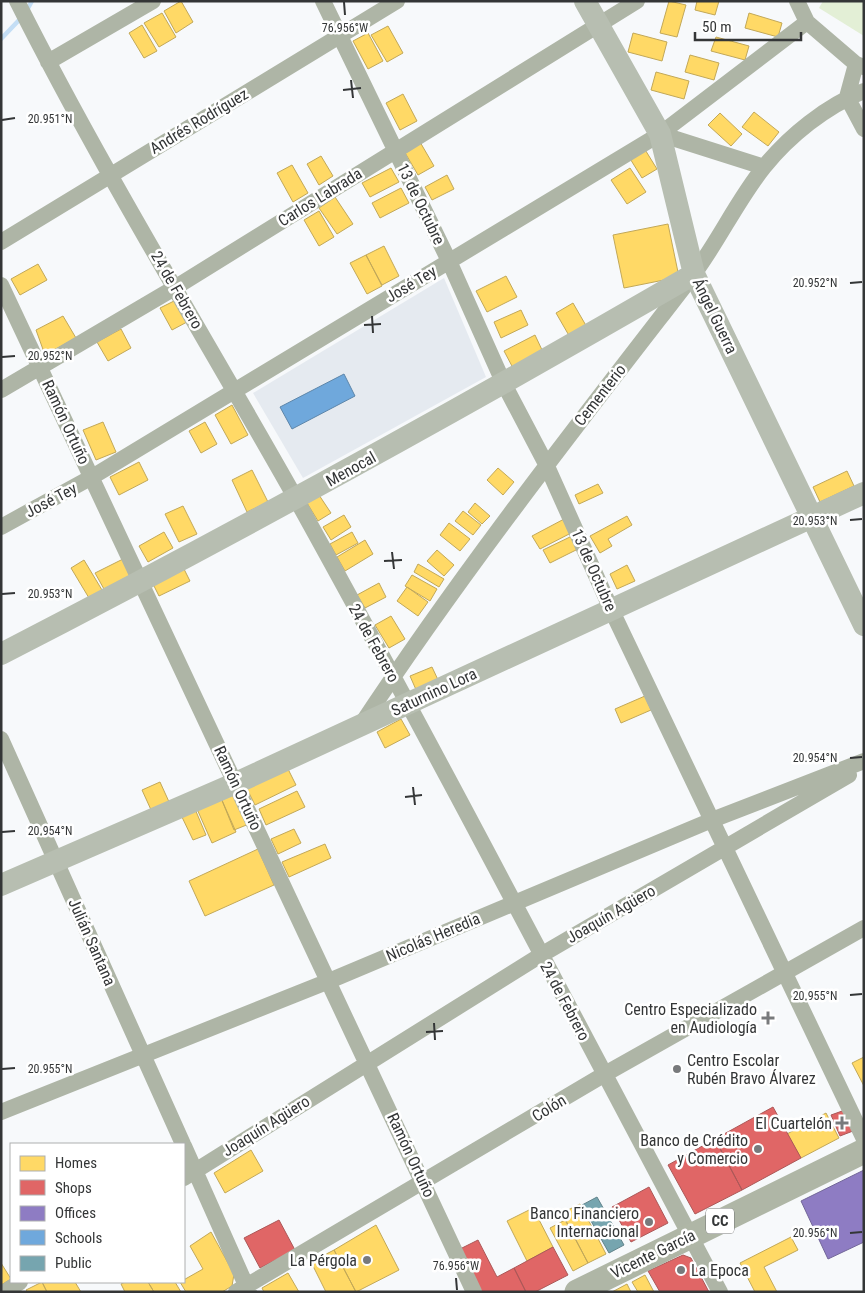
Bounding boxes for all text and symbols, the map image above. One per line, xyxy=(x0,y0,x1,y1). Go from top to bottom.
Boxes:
scale bar xyxy=(695,10,801,42)
text: 50 m xyxy=(702,18,732,36)
text: 76.956°W xyxy=(322,21,368,35)
street label: Andrés Rodríguez xyxy=(146,84,252,158)
text: 20.951°N xyxy=(28,112,72,126)
street label: 13 de Octubre xyxy=(393,160,449,248)
street label: Carlos Labrada xyxy=(275,164,365,230)
street label: 24 de Febrero xyxy=(147,248,207,332)
street label: José Tey xyxy=(382,261,440,306)
street label: Ángel Guerra xyxy=(689,275,741,357)
text: 20.952°N xyxy=(793,276,837,290)
text: 20.952°N xyxy=(28,349,72,363)
street label: Cementerio xyxy=(570,361,630,429)
street label: Ramón Ortuño xyxy=(38,377,94,467)
street label: Menocal xyxy=(323,448,379,490)
street label: José Tey xyxy=(22,478,80,521)
text: 20.953°N xyxy=(793,514,837,528)
street label: 13 de Octubre xyxy=(567,526,621,614)
text: 20.953°N xyxy=(28,587,72,601)
street label: 24 de Febrero xyxy=(345,601,403,685)
street label: Saturnino Lora xyxy=(388,664,480,720)
street label: Ramón Ortuño xyxy=(210,743,266,833)
text: 20.954°N xyxy=(793,751,837,765)
text: 20.954°N xyxy=(28,824,72,838)
street label: Joaquín Agüero xyxy=(563,881,659,947)
street label: Julián Santana xyxy=(64,895,120,989)
street label: Nicolás Heredia xyxy=(383,909,483,965)
street label: 24 de Febrero xyxy=(536,958,594,1044)
text: 20.955°N xyxy=(793,989,837,1003)
place label: Centro Especializado en Audiología xyxy=(624,1000,757,1037)
marker: Centro Especializado en Audiología xyxy=(761,1011,775,1025)
place label: Centro Escolar Rubén Bravo Álvarez xyxy=(687,1051,816,1088)
text: 20.955°N xyxy=(28,1062,72,1076)
marker: Centro Escolar Rubén Bravo Álvarez xyxy=(671,1063,683,1075)
street label: Colón xyxy=(528,1090,570,1126)
street label: Joaquín Agüero xyxy=(219,1092,313,1160)
street label: Ramón Ortuño xyxy=(383,1110,439,1200)
place label: El Cuartelón xyxy=(755,1114,832,1133)
marker: El Cuartelón xyxy=(836,1117,848,1129)
place label: Banco de Crédito y Comercio xyxy=(640,1131,748,1168)
legend xyxy=(10,1143,185,1283)
marker: Banco de Crédito y Comercio xyxy=(752,1143,764,1155)
text: Homes xyxy=(55,1154,97,1172)
text: Shops xyxy=(55,1179,92,1197)
text: Offices xyxy=(55,1204,96,1222)
place label: Banco Financiero Internacional xyxy=(530,1204,639,1241)
road number: CC xyxy=(706,1208,734,1234)
marker: Banco Financiero Internacional xyxy=(643,1216,655,1228)
street label: Vicente García xyxy=(608,1225,698,1283)
text: 20.956°N xyxy=(793,1226,837,1240)
text: Schools xyxy=(55,1229,102,1247)
place label: La Pérgola xyxy=(290,1251,357,1270)
text: Public xyxy=(55,1254,92,1272)
marker: La Pérgola xyxy=(361,1254,373,1266)
text: 76.956°W xyxy=(433,1259,479,1273)
place label: La Epoca xyxy=(691,1261,749,1280)
marker: La Epoca xyxy=(675,1264,687,1276)

